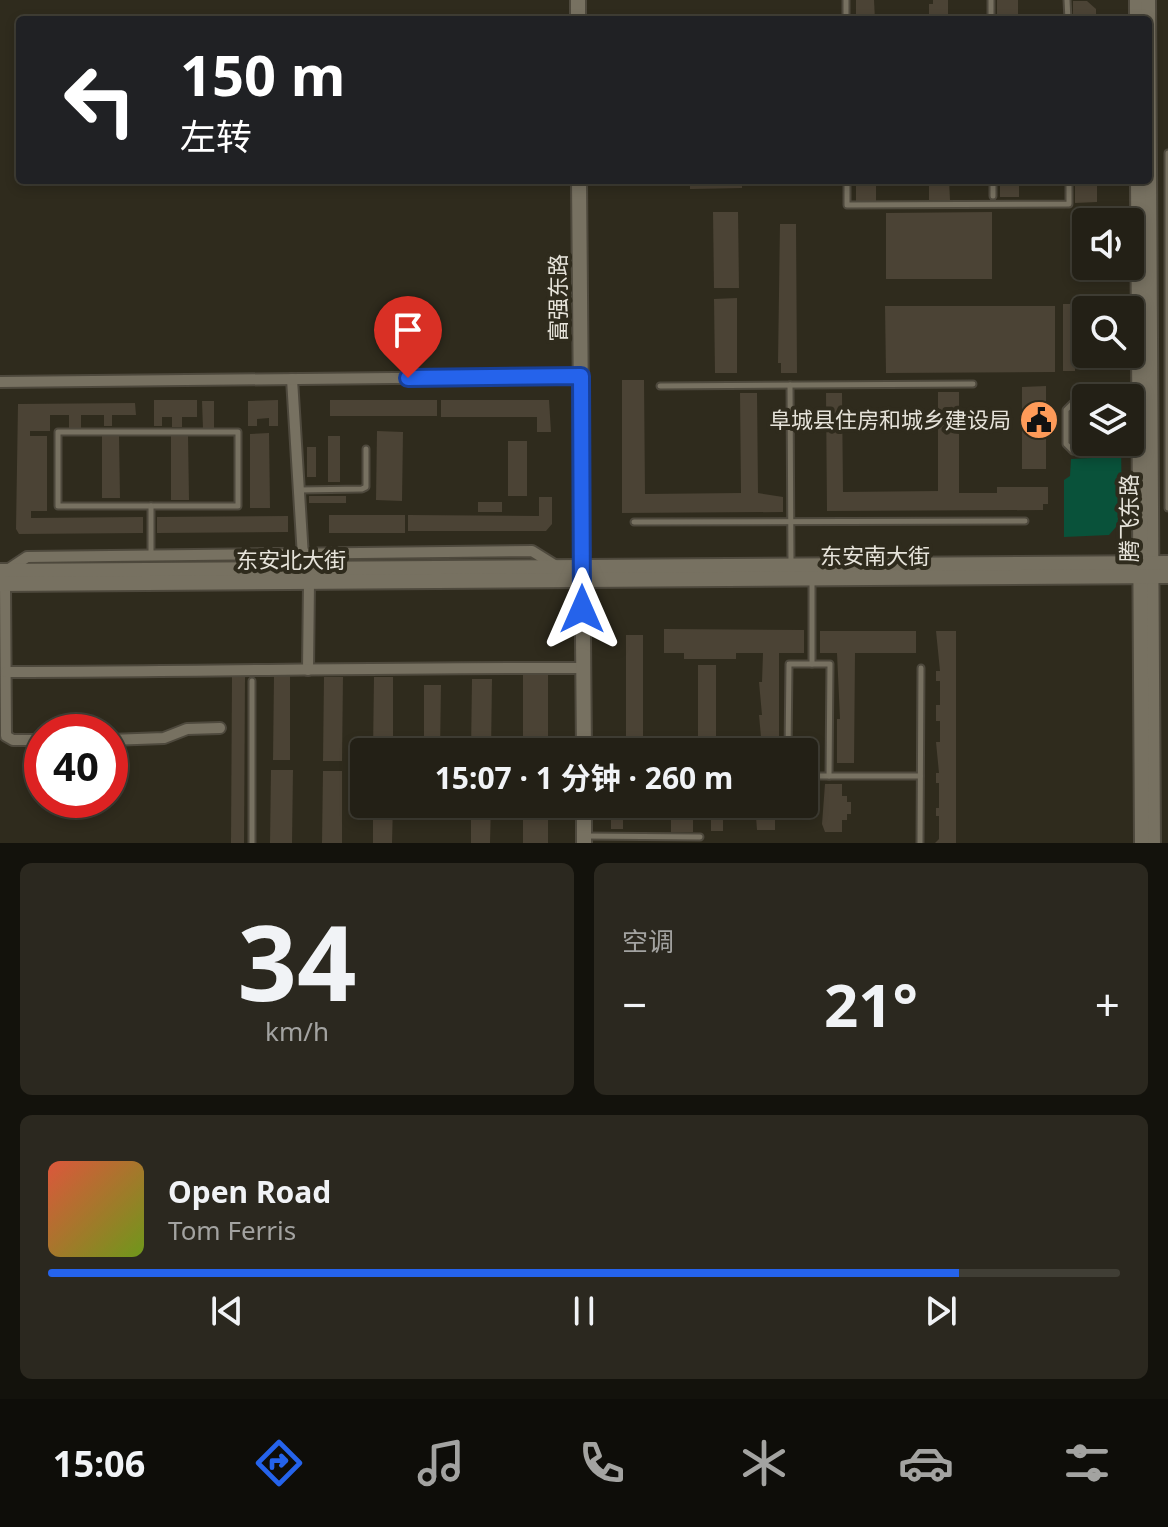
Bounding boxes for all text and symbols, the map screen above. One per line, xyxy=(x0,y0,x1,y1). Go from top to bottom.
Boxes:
text: 150 m xyxy=(180,36,345,112)
icon: left xyxy=(48,48,152,152)
text: 左转 xyxy=(180,112,252,161)
map controls xyxy=(1072,208,1144,456)
button: sound xyxy=(1072,208,1144,280)
street label: 富强东路 xyxy=(542,254,572,342)
pin xyxy=(374,296,442,378)
button: search xyxy=(1072,296,1144,368)
icon: arrive xyxy=(386,308,430,352)
button: layers xyxy=(1072,384,1144,456)
public building icon: 阜城县住房和城乡建设局 xyxy=(1018,399,1060,441)
place label: 阜城县住房和城乡建设局 xyxy=(769,404,1011,434)
street label: 腾飞东路 xyxy=(1113,474,1143,562)
street label: 东安南大街 xyxy=(820,540,930,570)
street label: 东安北大街 xyxy=(236,544,346,574)
position arrow xyxy=(540,567,624,651)
speed limit sign: 40 xyxy=(24,714,128,818)
text: 15:07 · 1 分钟 · 260 m xyxy=(435,757,733,798)
text: 34 xyxy=(238,890,356,1031)
text: 空调 xyxy=(622,923,674,959)
text: 21° xyxy=(824,963,918,1045)
text: − xyxy=(622,974,647,1034)
text: + xyxy=(1095,974,1120,1034)
text: km/h xyxy=(265,1013,329,1049)
text: Open Road xyxy=(168,1171,331,1212)
text: Tom Ferris xyxy=(168,1212,296,1248)
icon: previous xyxy=(205,1289,249,1333)
icon: pause xyxy=(562,1289,606,1333)
icon: next xyxy=(919,1289,963,1333)
icon: directions xyxy=(251,1435,307,1491)
icon: music xyxy=(413,1435,469,1491)
icon: phone xyxy=(574,1435,630,1491)
icon: climate xyxy=(736,1435,792,1491)
icon: car xyxy=(898,1435,954,1491)
icon: filters xyxy=(1059,1435,1115,1491)
text: 15:06 xyxy=(53,1439,145,1488)

